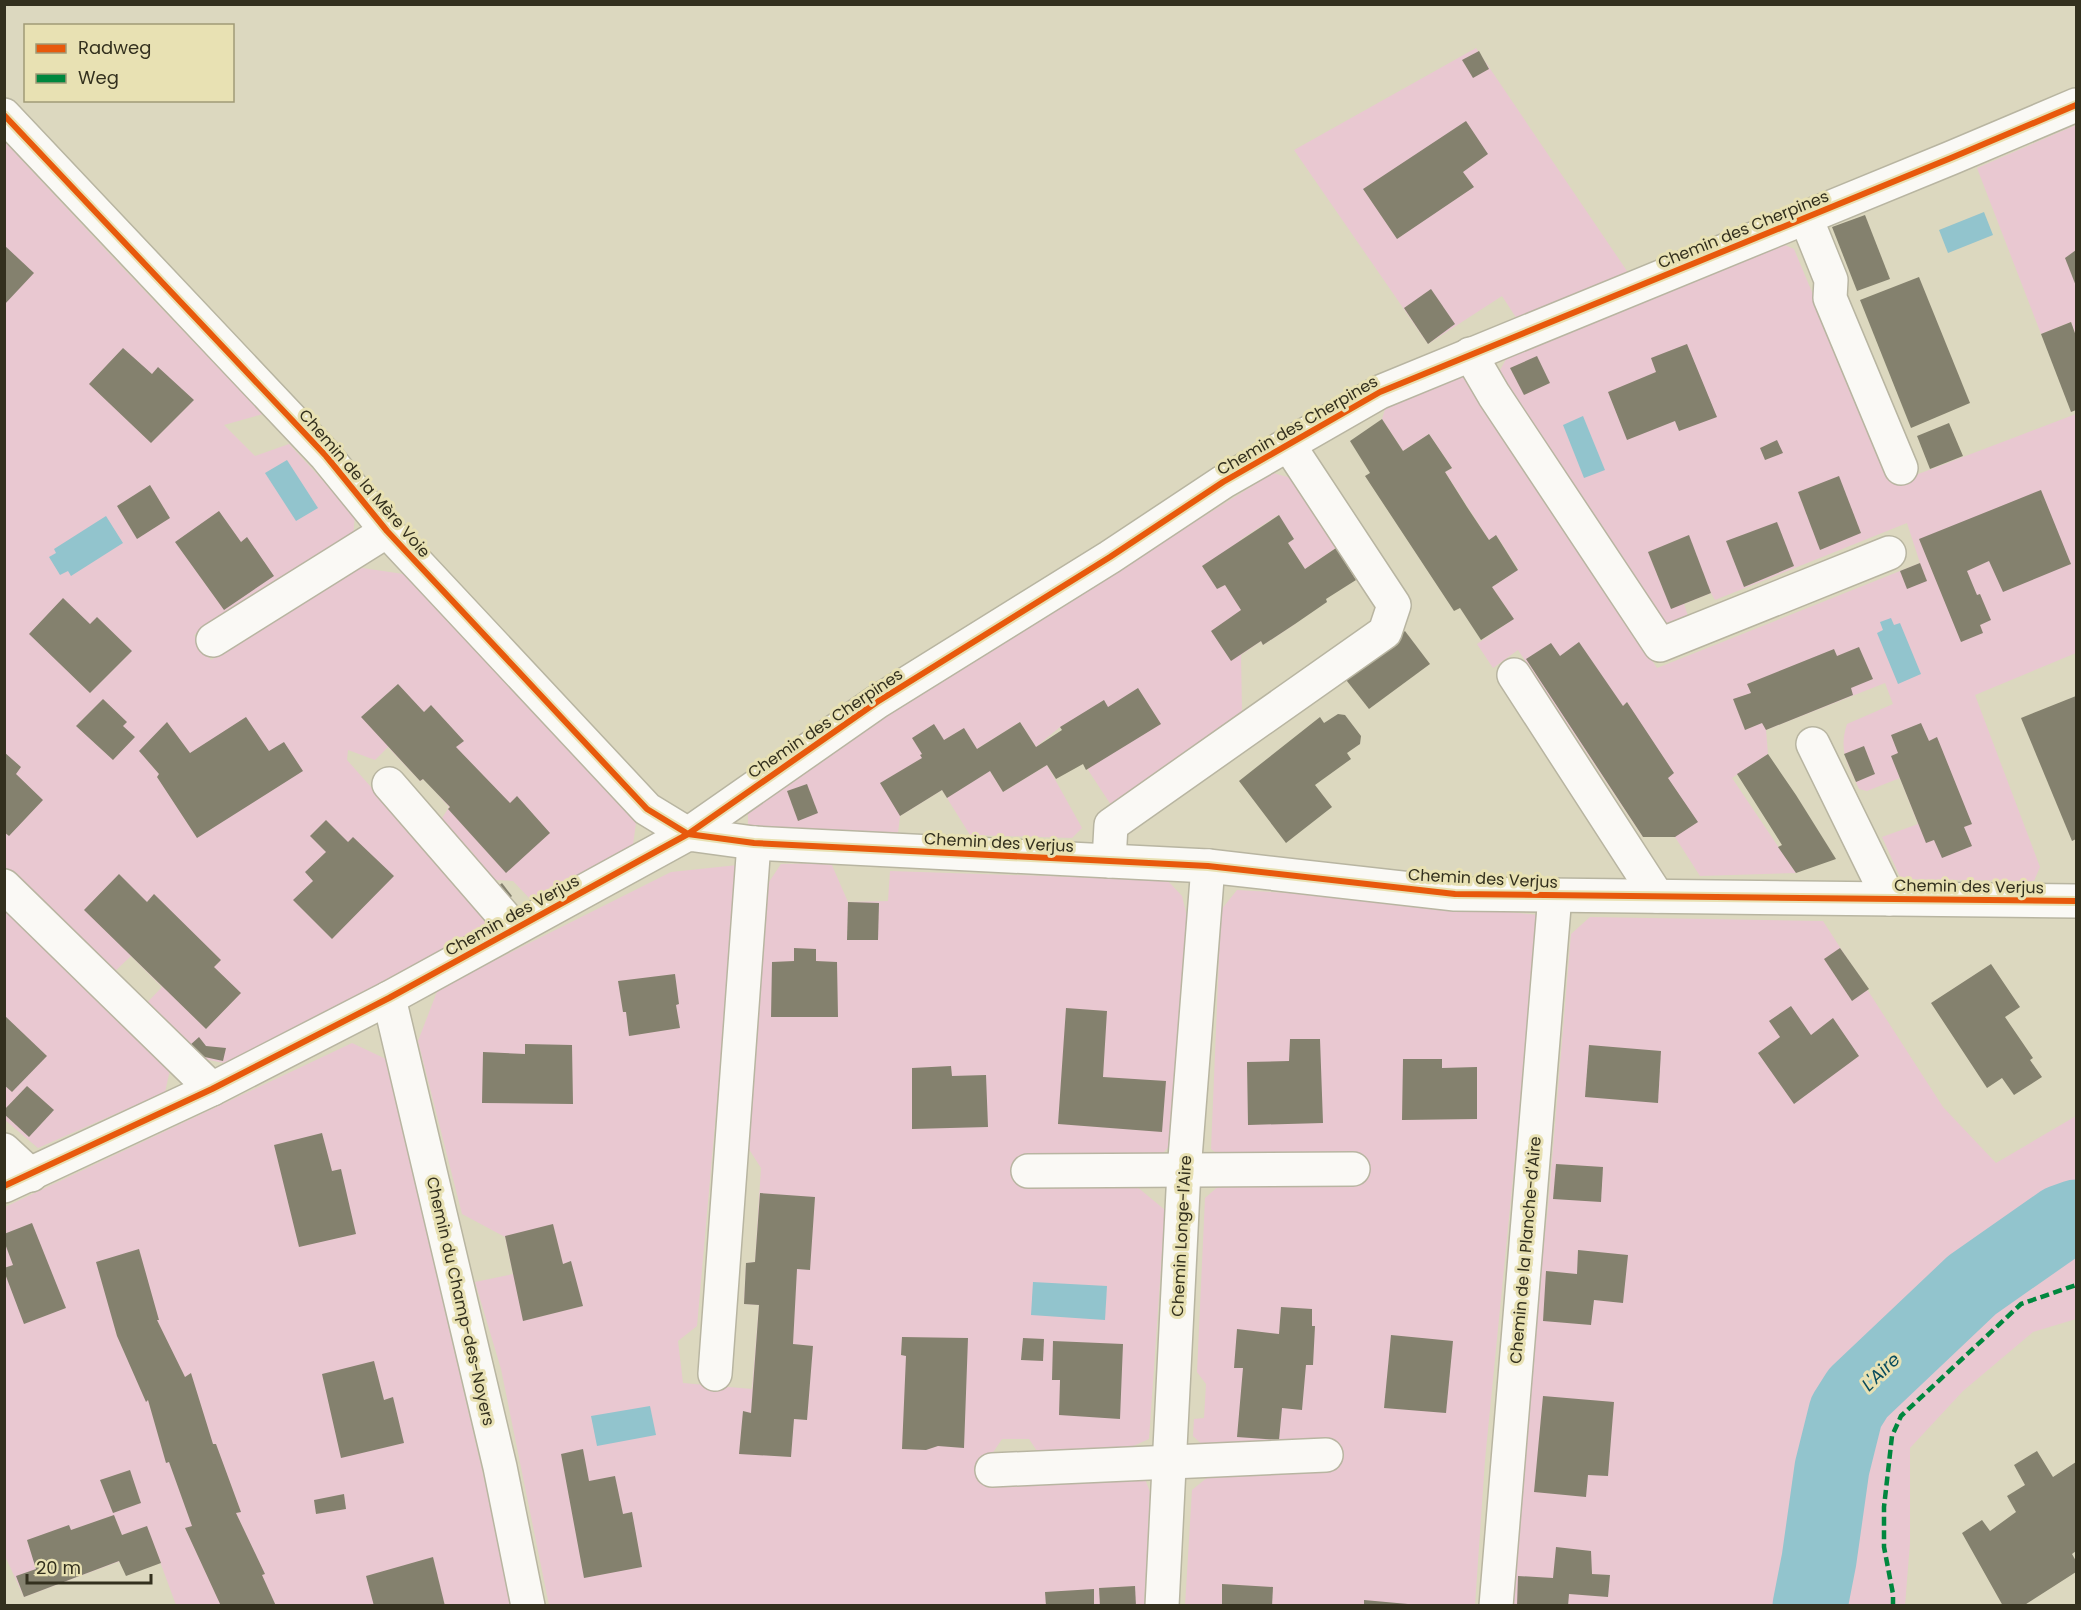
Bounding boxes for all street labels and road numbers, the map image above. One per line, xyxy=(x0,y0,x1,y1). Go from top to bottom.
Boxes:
street label: Chemin des Cherpines xyxy=(1654,185,1832,274)
street label: Chemin des Cherpines xyxy=(1212,370,1382,481)
street label: Chemin de la Mère Voie xyxy=(294,404,436,563)
street label: Chemin des Cherpines xyxy=(743,663,907,784)
street label: Chemin des Verjus xyxy=(923,827,1075,858)
street label: Chemin des Verjus xyxy=(1407,863,1559,894)
street label: Chemin des Verjus xyxy=(441,869,583,962)
street label: Chemin des Verjus xyxy=(1894,874,2044,899)
street label: Chemin de la Planche-d'Aire xyxy=(1504,1135,1547,1365)
street label: Chemin Longe-l'Aire xyxy=(1166,1155,1197,1317)
street label: Chemin du Champ-des-Noyers xyxy=(421,1174,500,1428)

